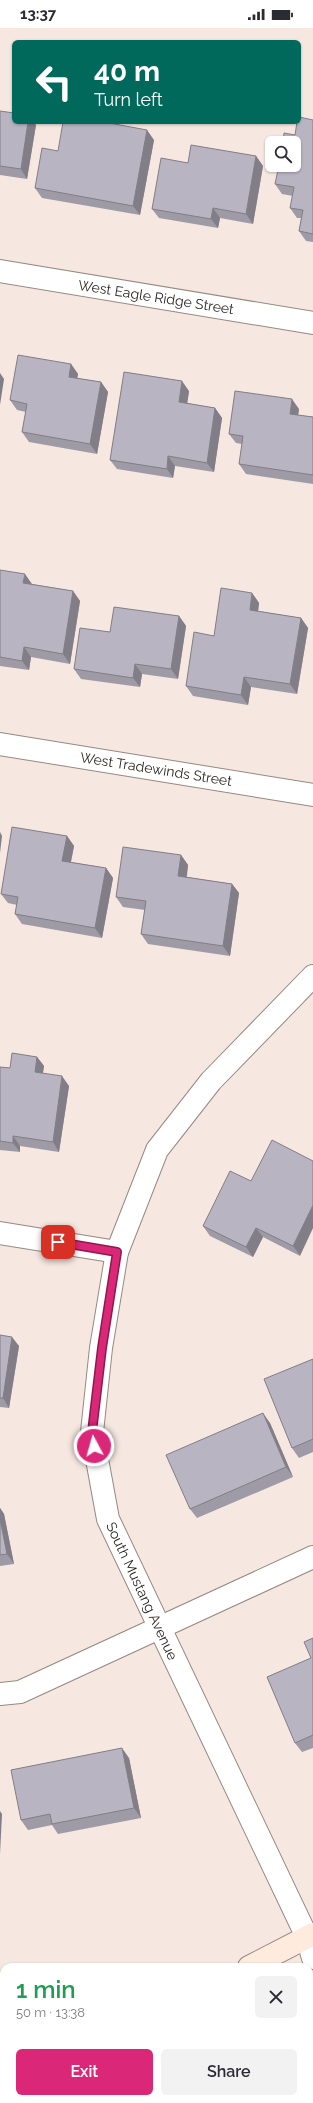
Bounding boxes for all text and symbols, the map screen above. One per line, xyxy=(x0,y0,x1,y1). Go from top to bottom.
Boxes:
text: 13:37 xyxy=(20,5,56,23)
text: 40 m xyxy=(94,55,160,88)
icon: left xyxy=(28,56,80,108)
text: Turn left xyxy=(94,89,163,110)
map controls xyxy=(265,136,301,172)
button: search xyxy=(265,136,301,172)
street label: West Eagle Ridge Street xyxy=(77,277,235,317)
street label: West Tradewinds Street xyxy=(79,749,233,789)
pin xyxy=(41,1225,75,1259)
icon: arrive xyxy=(47,1231,69,1253)
position arrow xyxy=(73,1425,115,1467)
street label: South Mustang Avenue xyxy=(103,1519,181,1663)
text: 1 min xyxy=(16,1975,76,2004)
button: close xyxy=(255,1976,297,2018)
text: 50 m · 13:38 xyxy=(16,2005,85,2020)
button: Exit xyxy=(16,2049,153,2095)
button: Share xyxy=(161,2049,297,2095)

